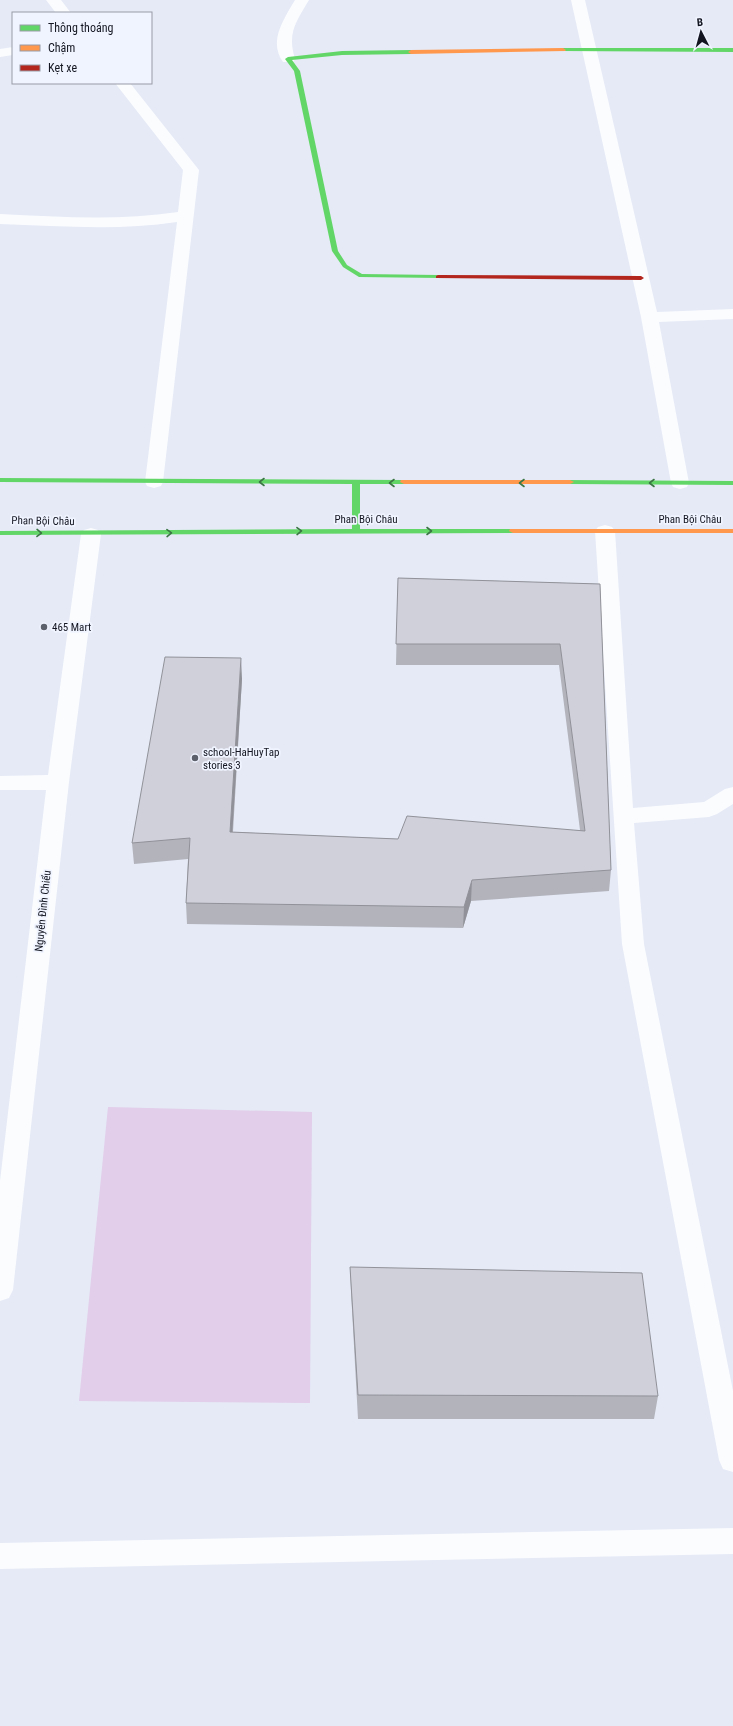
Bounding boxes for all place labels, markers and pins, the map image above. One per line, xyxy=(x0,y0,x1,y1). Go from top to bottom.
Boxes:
place label: 465 Mart xyxy=(52,621,91,634)
marker: 465 Mart xyxy=(39,622,49,632)
place label: school-HaHuyTap stories 3 xyxy=(203,746,279,772)
marker: school-HaHuyTap stories 3 xyxy=(190,753,200,763)

